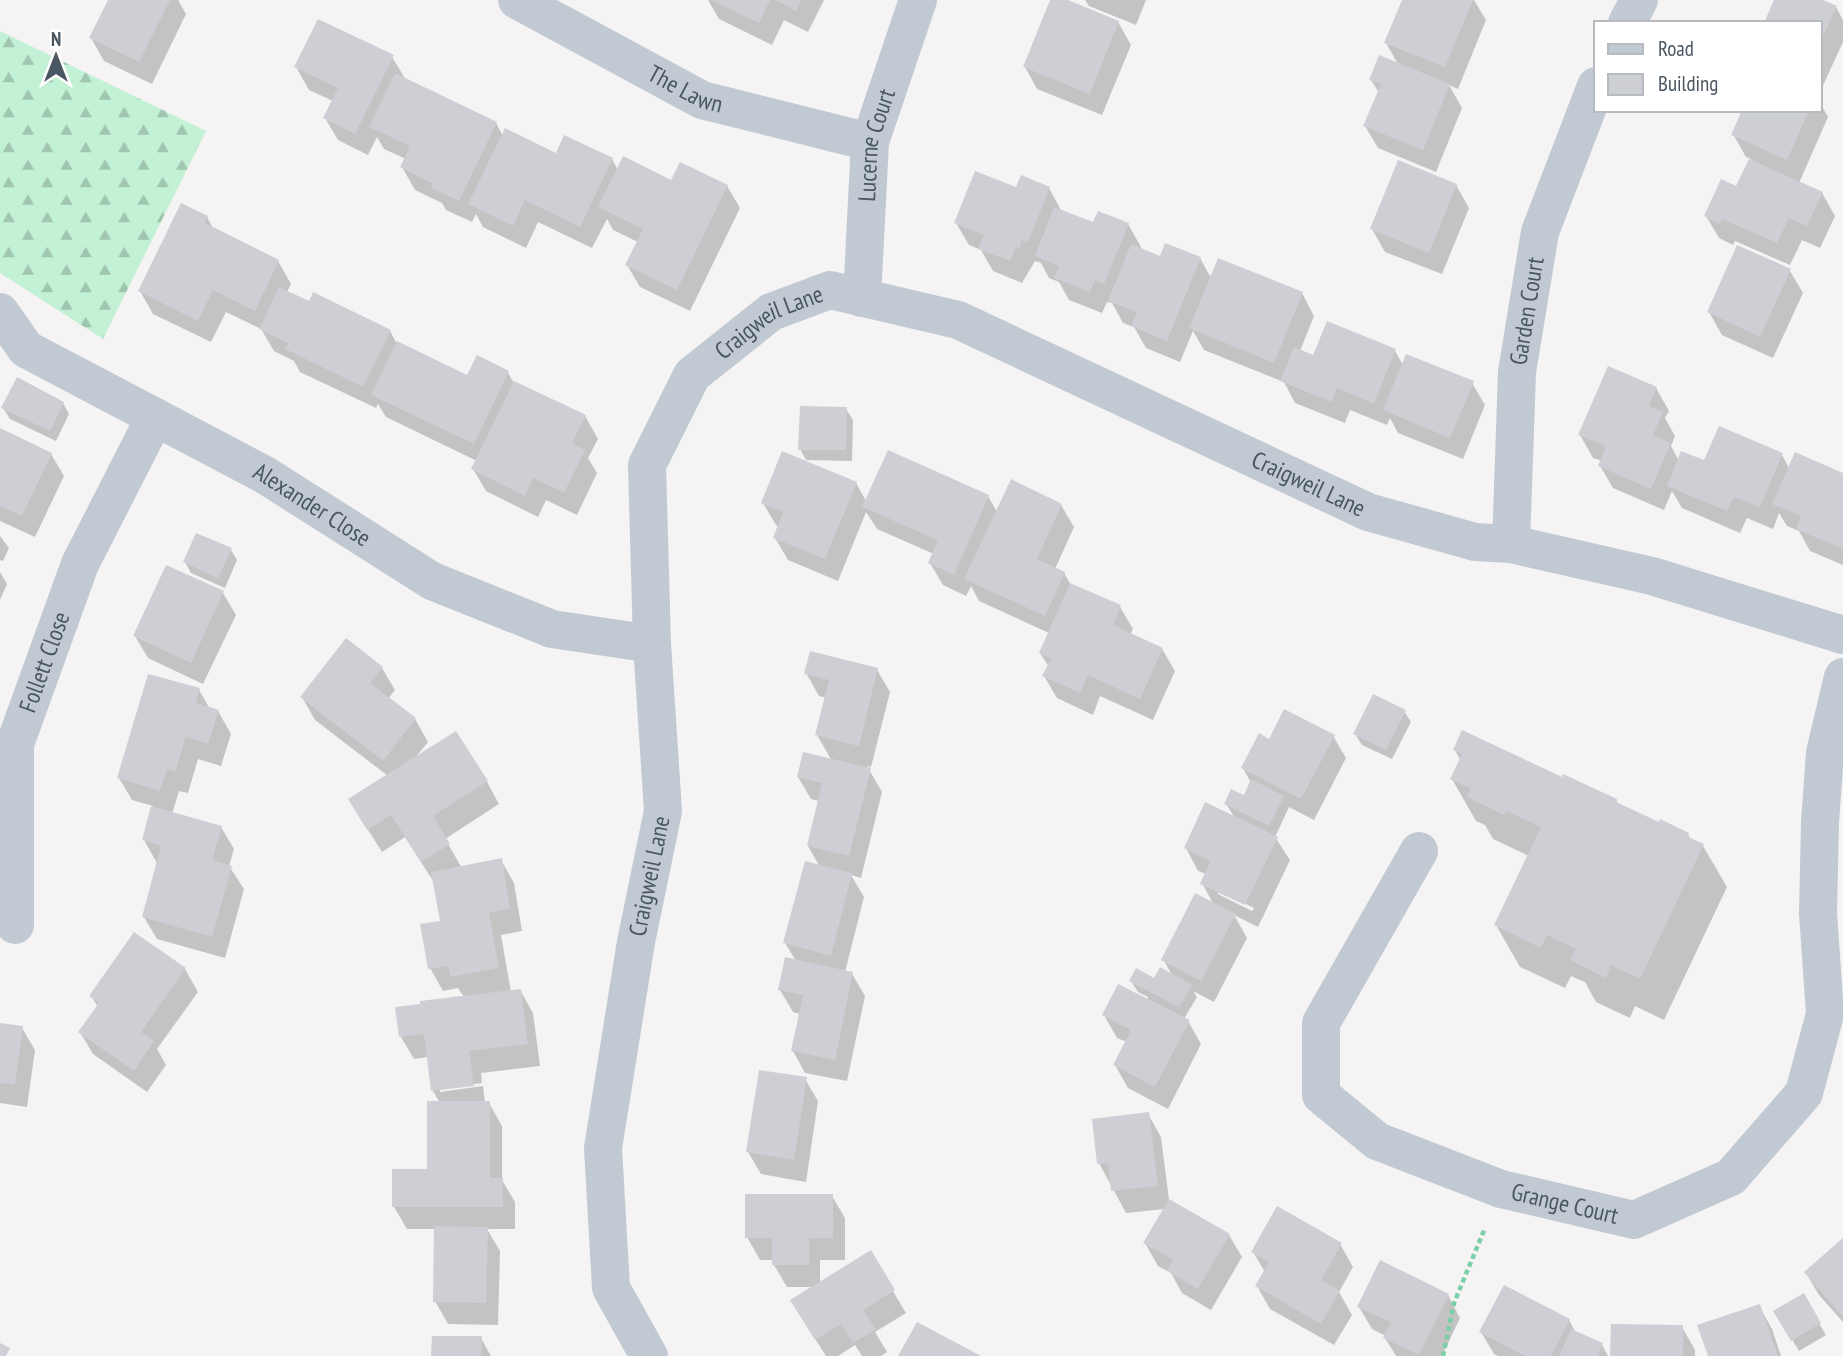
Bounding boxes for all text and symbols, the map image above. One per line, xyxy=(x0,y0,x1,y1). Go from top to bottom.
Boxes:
north arrow xyxy=(21,21,91,91)
legend xyxy=(1594,21,1822,112)
text: N xyxy=(51,27,61,51)
text: Road xyxy=(1658,35,1694,62)
street label: The Lawn xyxy=(643,58,726,120)
text: Building xyxy=(1658,70,1718,97)
street label: Lucerne Court xyxy=(851,84,902,202)
street label: Garden Court xyxy=(1502,254,1551,367)
street label: Craigweil Lane xyxy=(708,278,827,366)
street label: Craigweil Lane xyxy=(1247,444,1370,524)
street label: Alexander Close xyxy=(248,456,377,553)
street label: Follett Close xyxy=(12,607,76,717)
street label: Craigweil Lane xyxy=(622,813,677,939)
street label: Grange Court xyxy=(1508,1176,1622,1231)

